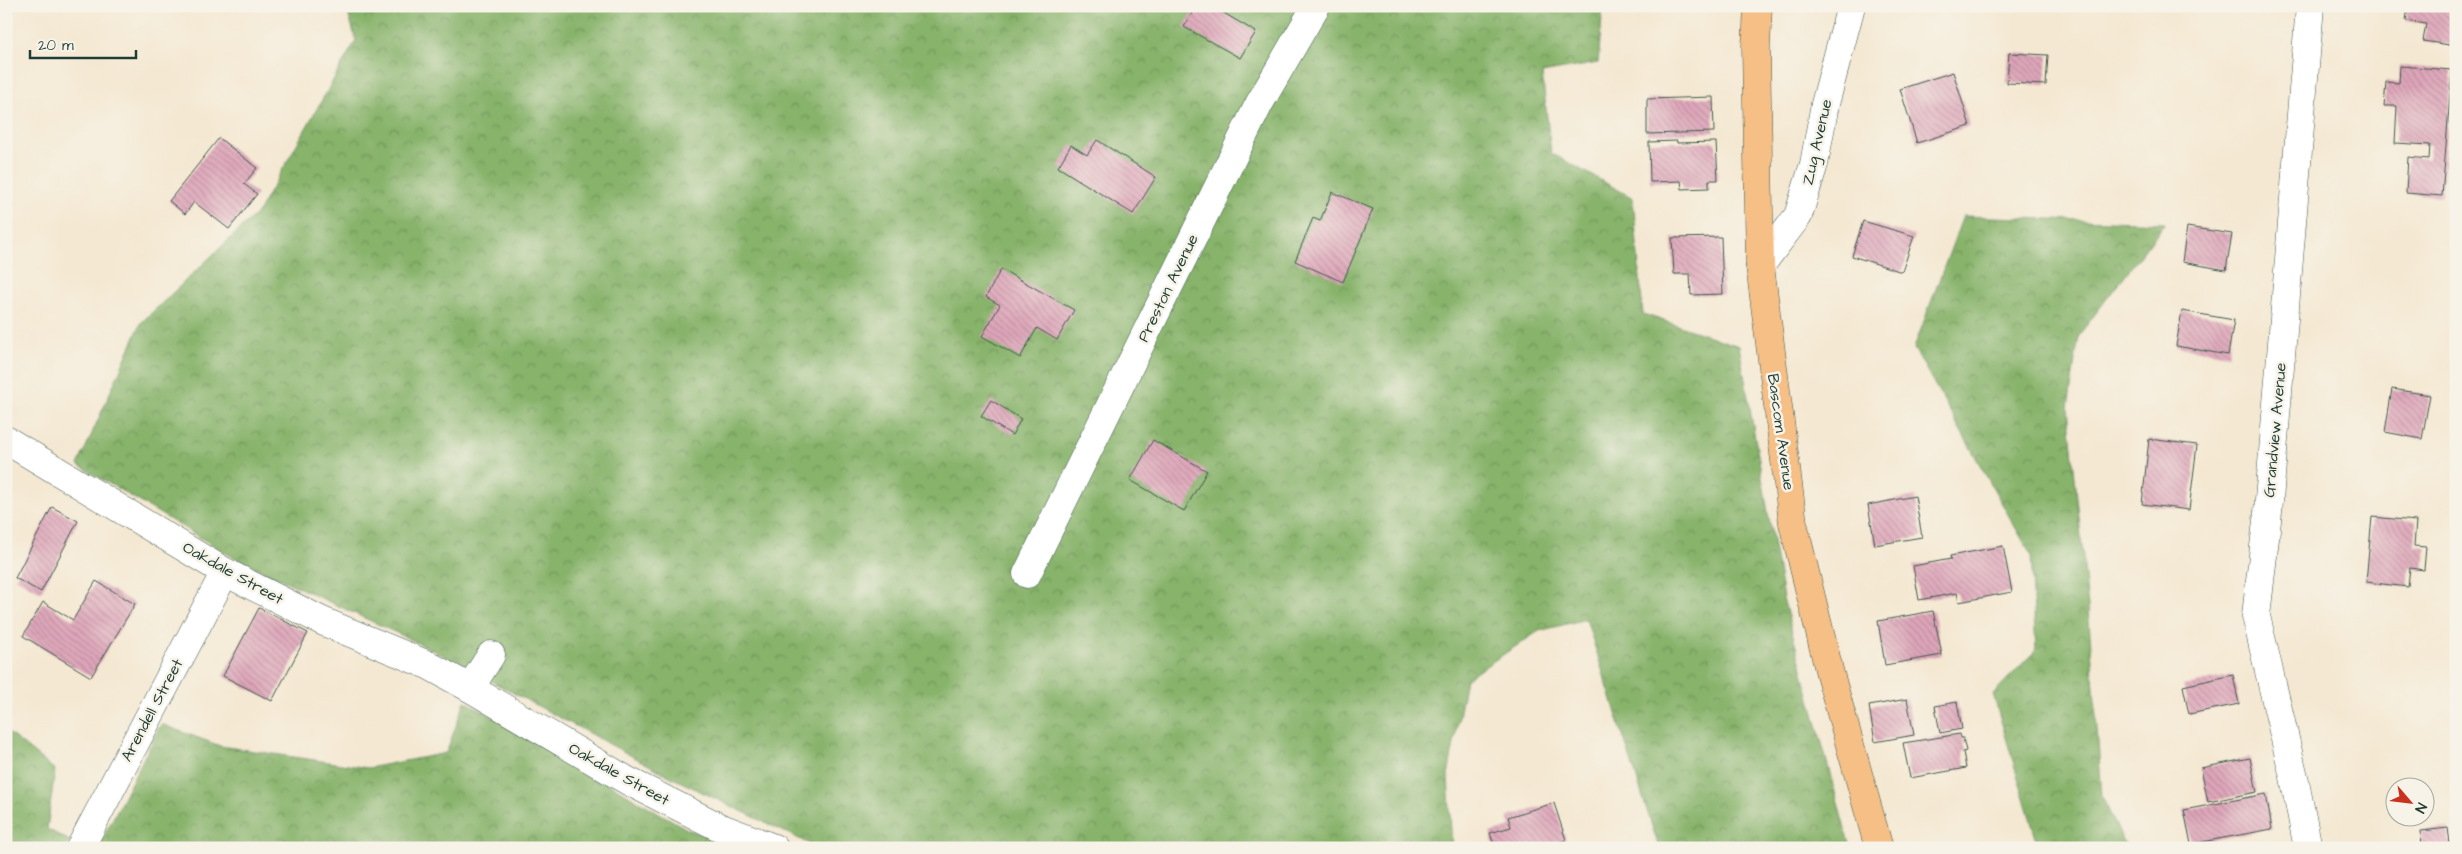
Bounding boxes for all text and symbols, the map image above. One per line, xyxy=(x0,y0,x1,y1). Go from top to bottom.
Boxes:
scale bar xyxy=(30,28,136,60)
text: 20 m xyxy=(38,35,74,56)
street label: Zug Avenue xyxy=(1796,97,1839,187)
street label: Preston Avenue xyxy=(1132,230,1204,346)
street label: Grandview Avenue xyxy=(2258,361,2292,498)
street label: Bascom Avenue xyxy=(1762,372,1800,492)
street label: Oakdale Street xyxy=(179,536,288,610)
street label: Arendell Street xyxy=(116,654,189,765)
street label: Oakdale Street xyxy=(565,737,674,811)
north arrow xyxy=(2384,776,2434,826)
text: N xyxy=(2410,799,2431,816)

